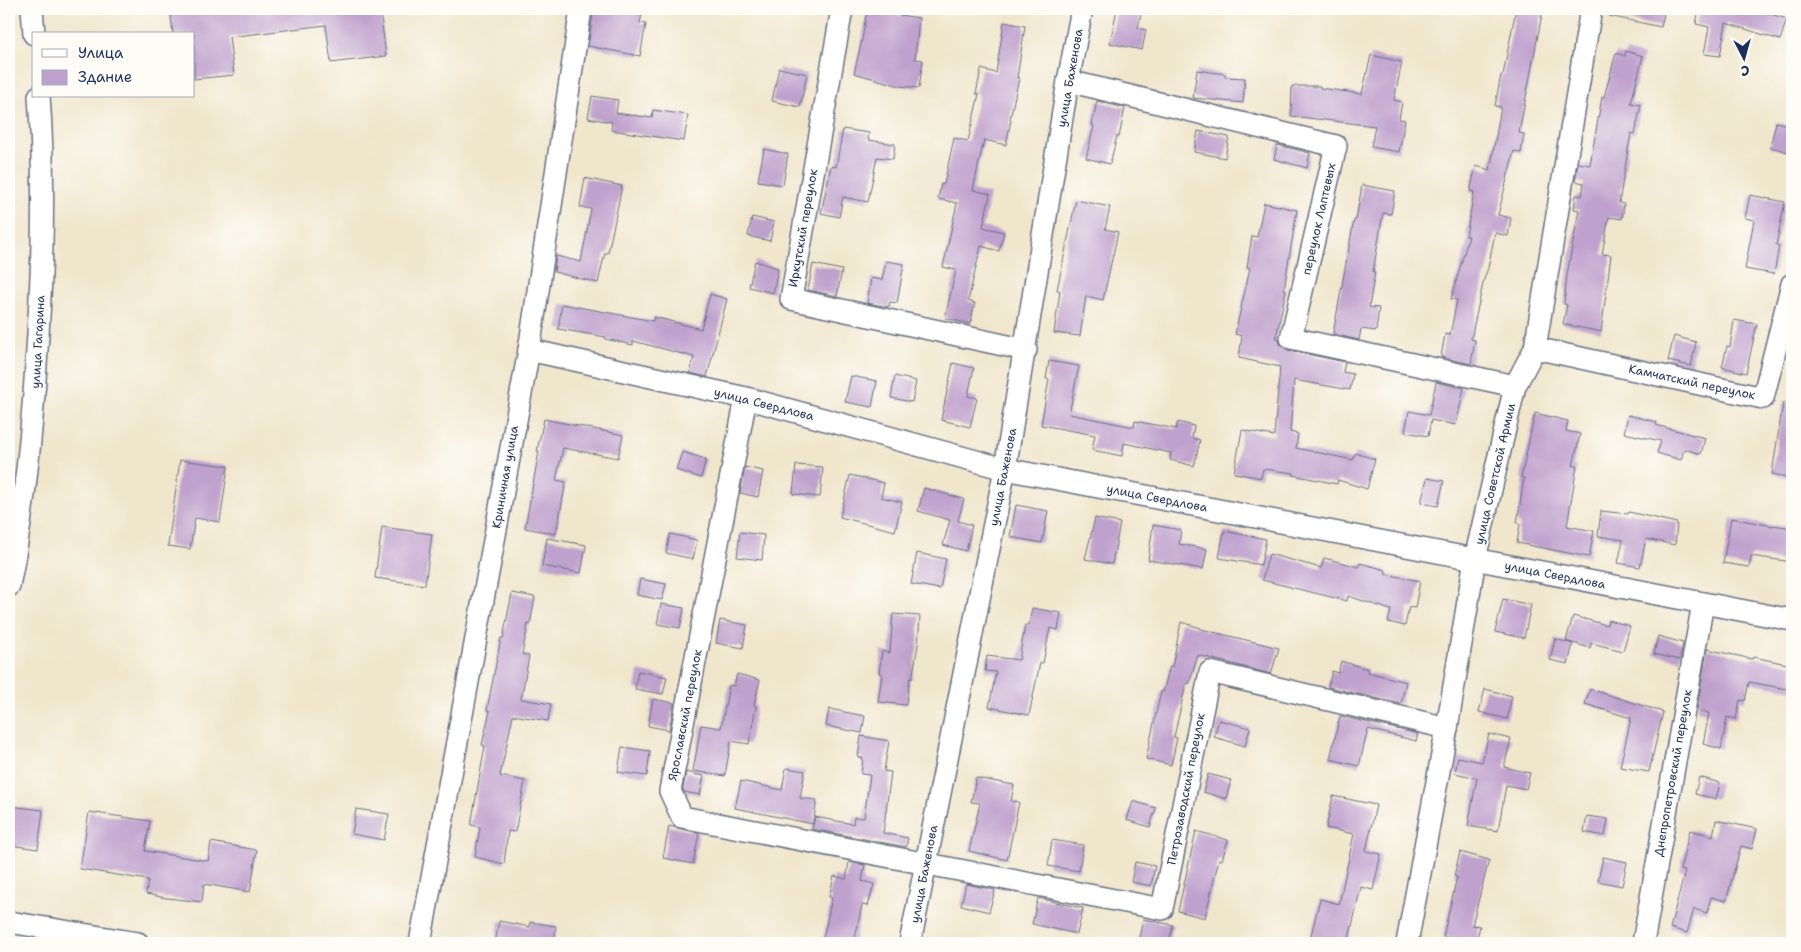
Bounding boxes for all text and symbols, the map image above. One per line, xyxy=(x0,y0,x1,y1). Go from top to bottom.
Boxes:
street label: улица Баженова xyxy=(1053,27,1087,128)
legend xyxy=(32,32,195,98)
north arrow xyxy=(1718,32,1768,82)
text: Улица xyxy=(78,43,124,63)
text: С xyxy=(1740,62,1751,80)
text: Здание xyxy=(78,67,132,87)
street label: переулок Лаптевых xyxy=(1298,162,1340,276)
street label: Иркутский переулок xyxy=(785,167,821,288)
street label: улица Гагарина xyxy=(28,294,48,389)
street label: Камчатский переулок xyxy=(1627,361,1757,403)
street label: улица Свердлова xyxy=(712,384,816,424)
street label: улица Советской Армии xyxy=(1471,402,1519,546)
street label: Криничная улица xyxy=(488,424,522,530)
street label: улица Баженова xyxy=(986,426,1020,527)
street label: улица Свердлова xyxy=(1105,480,1209,516)
street label: улица Свердлова xyxy=(1503,557,1607,593)
street label: Ярославский переулок xyxy=(664,647,706,782)
street label: Днепропетровский переулок xyxy=(1650,688,1696,858)
street label: Петрозаводский переулок xyxy=(1163,711,1209,866)
street label: улица Баженова xyxy=(907,823,941,924)

